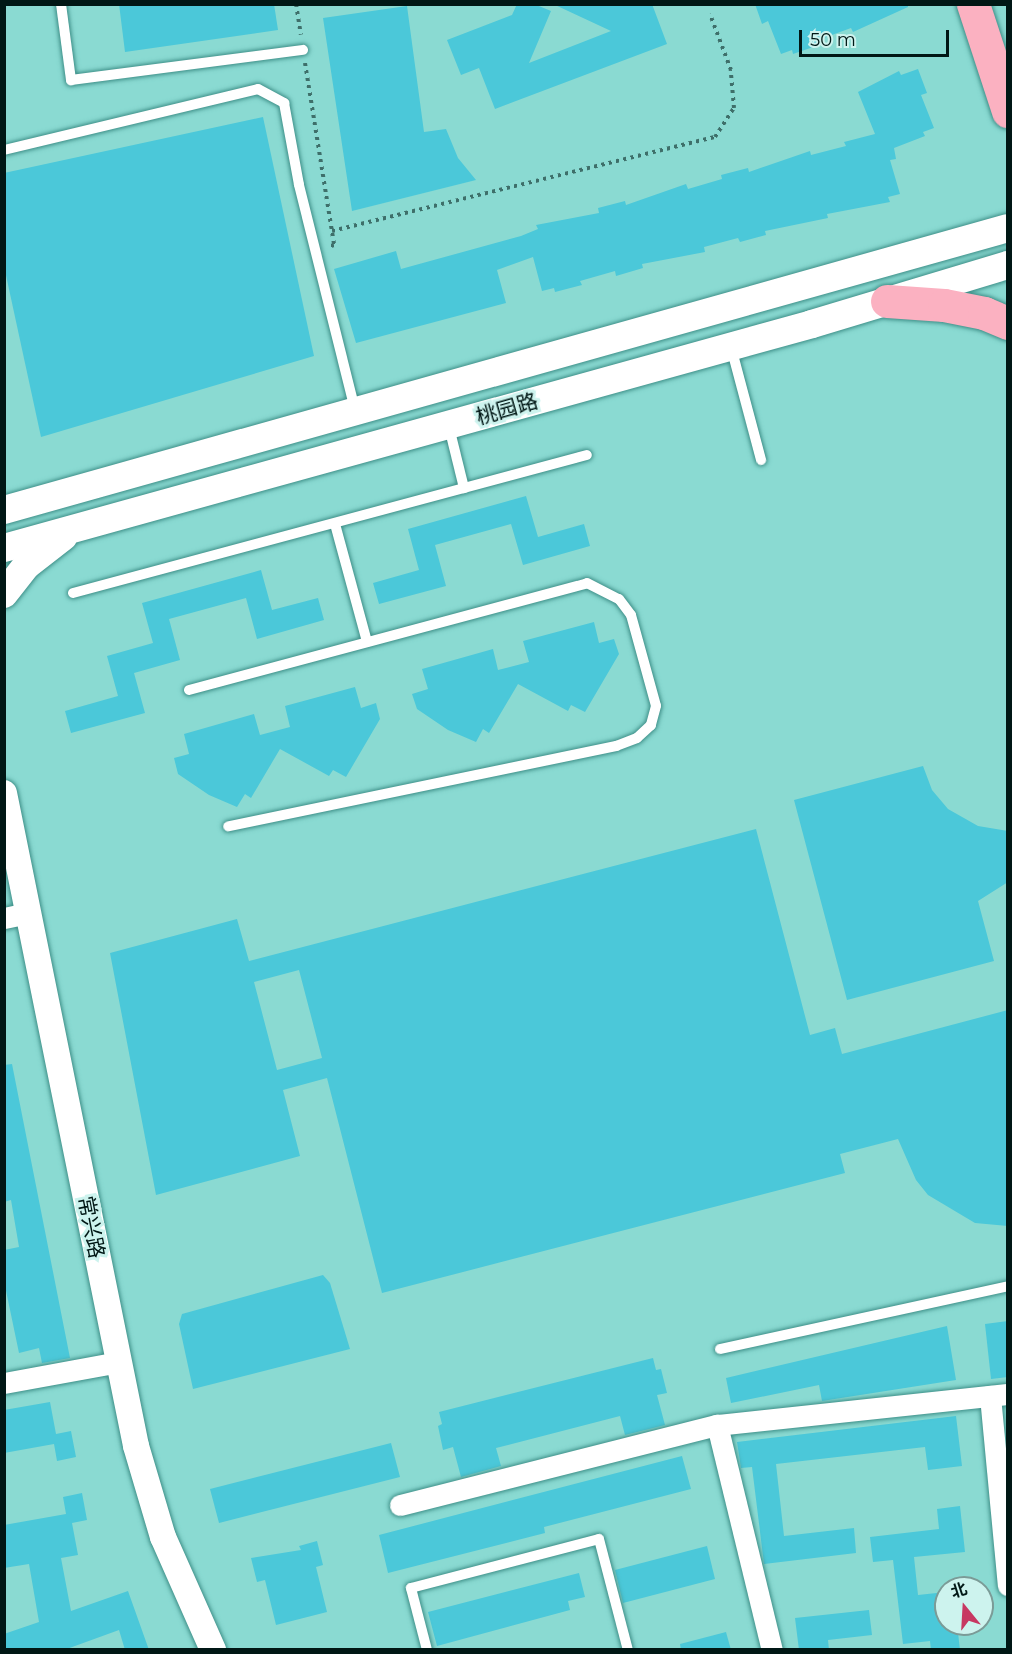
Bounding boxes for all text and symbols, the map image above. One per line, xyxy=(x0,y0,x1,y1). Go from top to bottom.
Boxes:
scale bar xyxy=(802,18,952,56)
text: 50 m xyxy=(810,29,856,51)
street label: 桃园路 xyxy=(473,388,541,430)
street label: 常兴路 xyxy=(73,1194,109,1260)
north arrow xyxy=(934,1576,994,1636)
text: 北 xyxy=(948,1579,969,1602)

